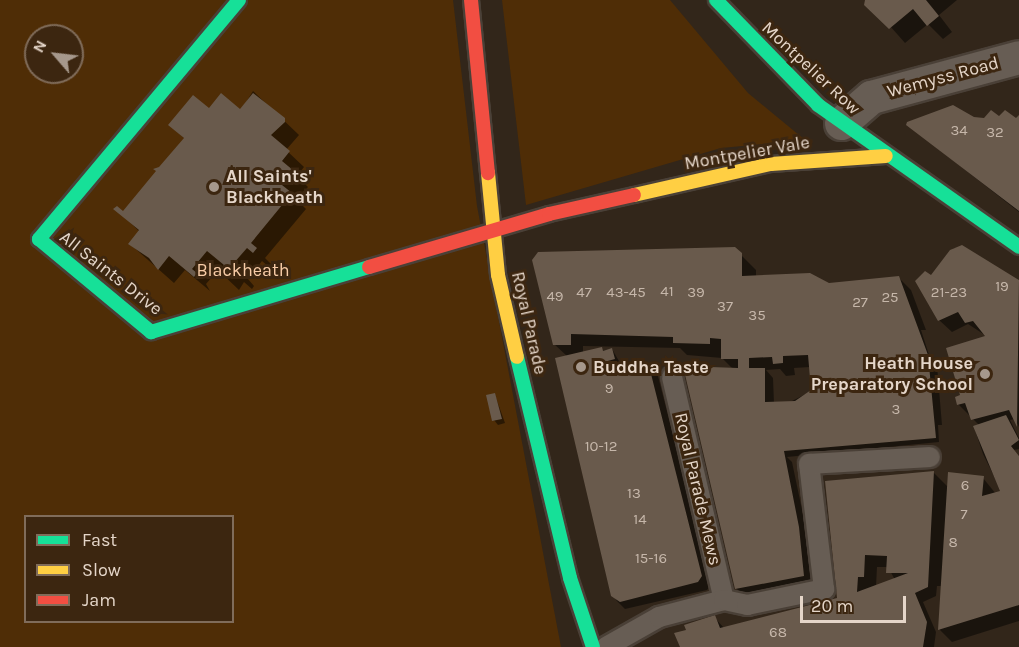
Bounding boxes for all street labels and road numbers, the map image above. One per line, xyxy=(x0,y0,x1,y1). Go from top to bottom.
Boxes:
street label: Montpelier Row xyxy=(757,17,865,119)
street label: Wemyss Road xyxy=(885,52,1001,102)
street label: Montpelier Vale xyxy=(683,131,811,175)
street label: All Saints Drive xyxy=(55,226,167,320)
street label: Royal Parade xyxy=(507,270,551,376)
street label: Royal Parade Mews xyxy=(670,411,726,567)

